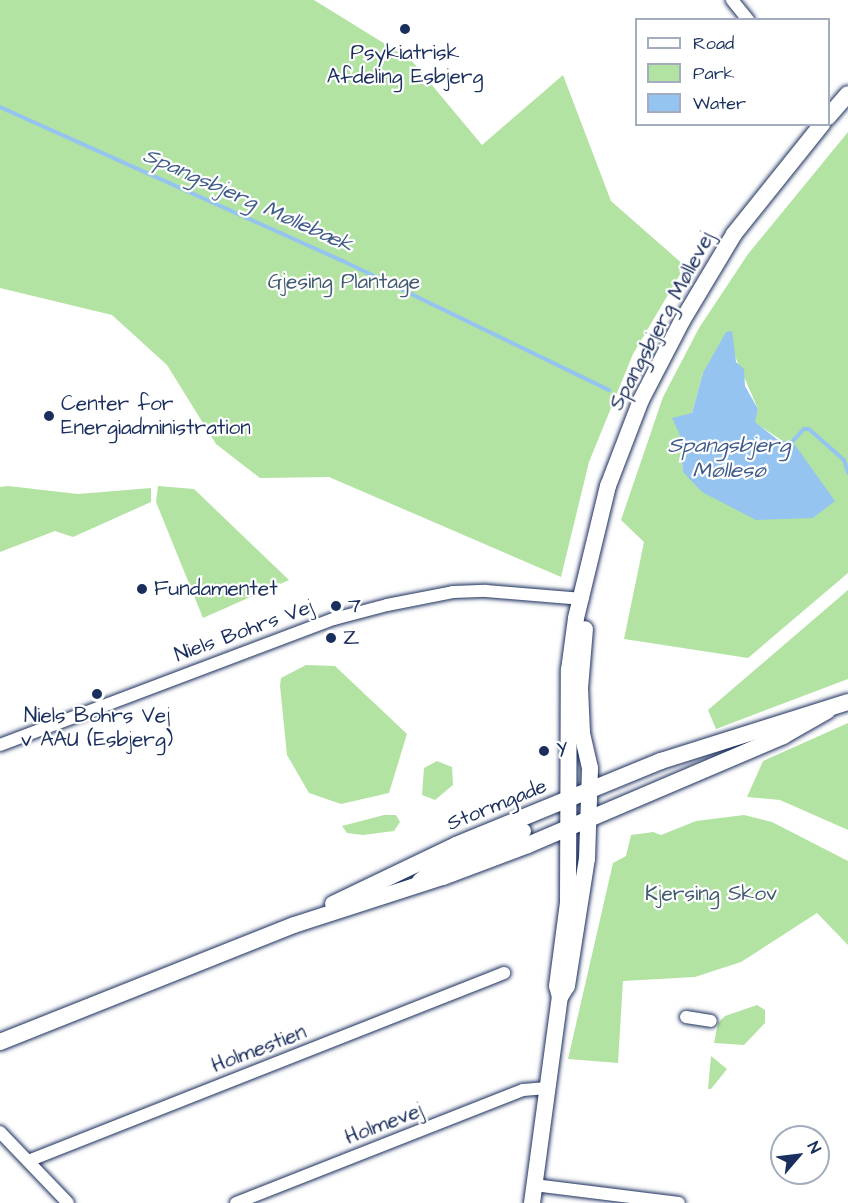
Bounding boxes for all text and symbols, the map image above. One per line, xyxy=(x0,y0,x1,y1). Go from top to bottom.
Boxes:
legend xyxy=(635,18,830,126)
marker: Psykiatrisk Afdeling Esbjerg xyxy=(396,20,414,38)
text: Road xyxy=(693,31,734,56)
place label: Psykiatrisk Afdeling Esbjerg xyxy=(327,40,483,90)
text: Park xyxy=(693,61,735,86)
text: Water xyxy=(693,91,746,116)
water label: Spangsbjerg Møllebæk xyxy=(139,142,357,258)
street label: Spangsbjerg Møllevej xyxy=(604,227,720,415)
park label: Gjesing Plantage xyxy=(268,269,420,295)
place label: Center for Energiadministration xyxy=(61,391,251,441)
marker: Center for Energiadministration xyxy=(42,409,56,423)
water label: Spangsbjerg Møllesø xyxy=(668,432,790,484)
place label: Fundamentet xyxy=(154,576,278,602)
marker: Fundamentet xyxy=(135,582,149,596)
place label: 7 xyxy=(348,593,361,619)
street label: Niels Bohrs Vej xyxy=(171,594,317,668)
marker: 7 xyxy=(329,599,343,613)
place label: Z xyxy=(343,625,359,651)
marker: Z xyxy=(324,631,338,645)
marker: Niels Bohrs Vej v AAU (Esbjerg) xyxy=(90,687,104,701)
place label: Niels Bohrs Vej v AAU (Esbjerg) xyxy=(21,703,173,753)
place label: Y xyxy=(556,738,567,764)
marker: Y xyxy=(537,744,551,758)
street label: Stormgade xyxy=(443,774,551,836)
park label: Kjersing Skov xyxy=(645,881,777,907)
street label: Holmestien xyxy=(208,1019,310,1079)
street label: Holmevej xyxy=(341,1098,427,1150)
north arrow xyxy=(770,1125,830,1185)
text: N xyxy=(802,1138,826,1157)

